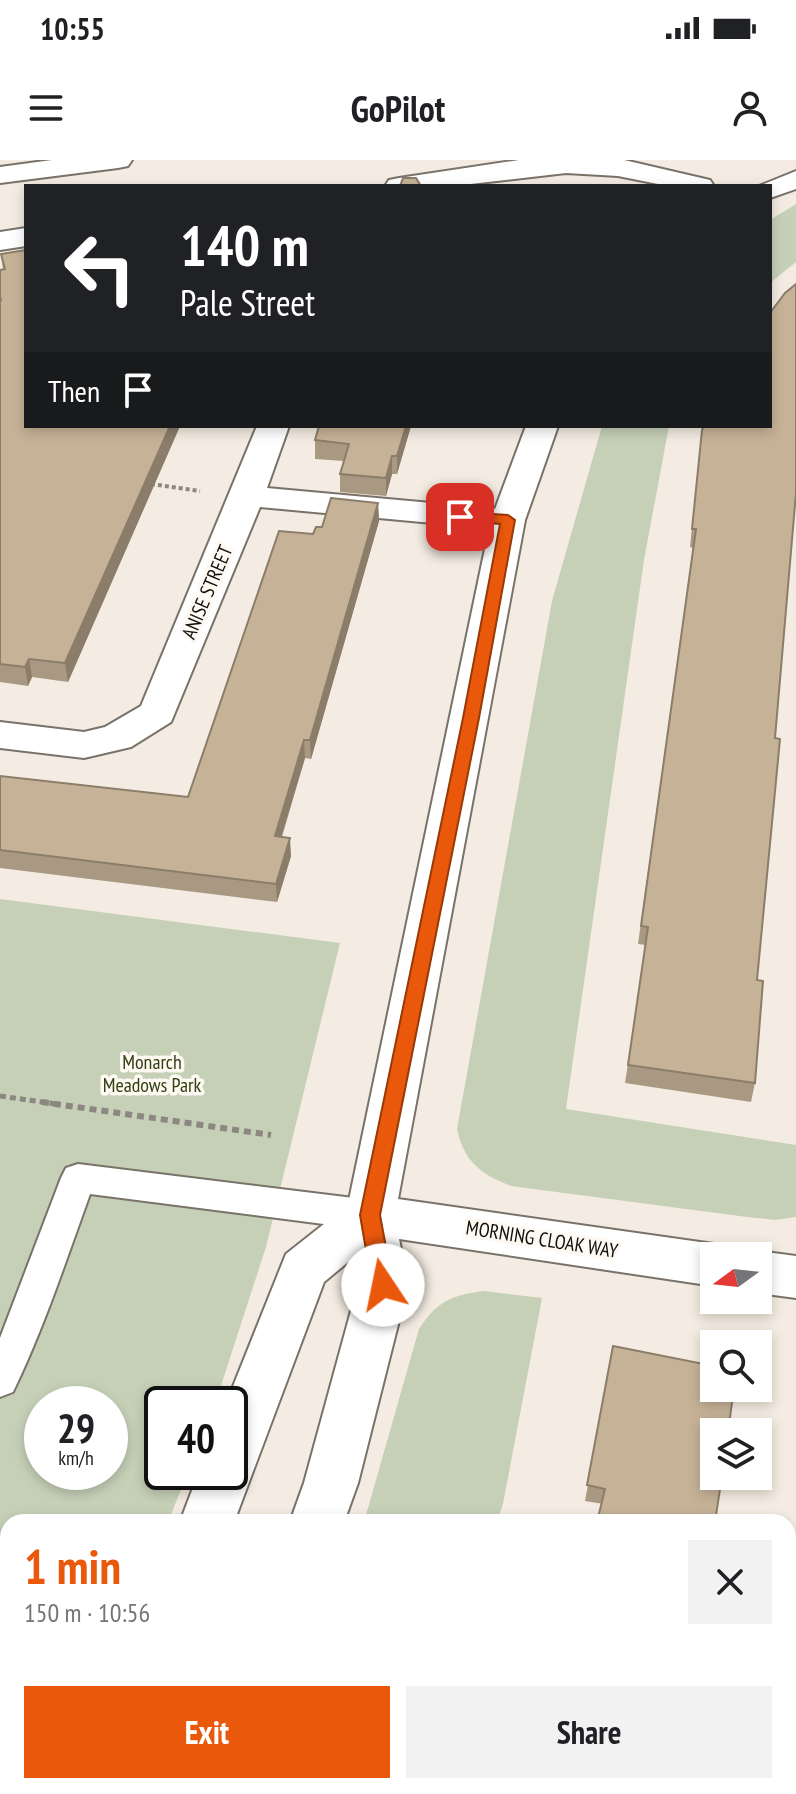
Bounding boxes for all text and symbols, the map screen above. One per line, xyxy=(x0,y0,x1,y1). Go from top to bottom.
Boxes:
text: 10:55 xyxy=(40,9,105,48)
text: GoPilot xyxy=(351,85,445,132)
icon: menu xyxy=(24,86,68,130)
icon: person xyxy=(728,86,772,130)
text: 140 m xyxy=(180,209,309,281)
icon: left xyxy=(48,216,152,320)
text: Pale Street xyxy=(180,279,315,326)
icon: arrive xyxy=(116,368,160,412)
text: Then xyxy=(48,371,100,410)
pin xyxy=(426,483,494,551)
icon: arrive xyxy=(438,495,482,539)
street label: ANISE STREET xyxy=(176,541,238,643)
park label: Monarch Meadows Park xyxy=(103,1049,202,1098)
street label: MORNING CLOAK WAY xyxy=(464,1214,620,1264)
north arrow xyxy=(700,1242,772,1314)
map controls xyxy=(700,1242,772,1490)
position arrow xyxy=(341,1243,425,1327)
button: search xyxy=(700,1330,772,1402)
speed limit sign: 40 xyxy=(144,1386,248,1490)
text: 29 xyxy=(57,1402,95,1454)
button: layers xyxy=(700,1418,772,1490)
text: km/h xyxy=(58,1445,94,1471)
text: 1 min xyxy=(24,1535,121,1597)
button: close xyxy=(688,1540,772,1624)
text: 150 m · 10:56 xyxy=(24,1596,150,1629)
button: Exit xyxy=(24,1686,390,1778)
button: Share xyxy=(406,1686,772,1778)

